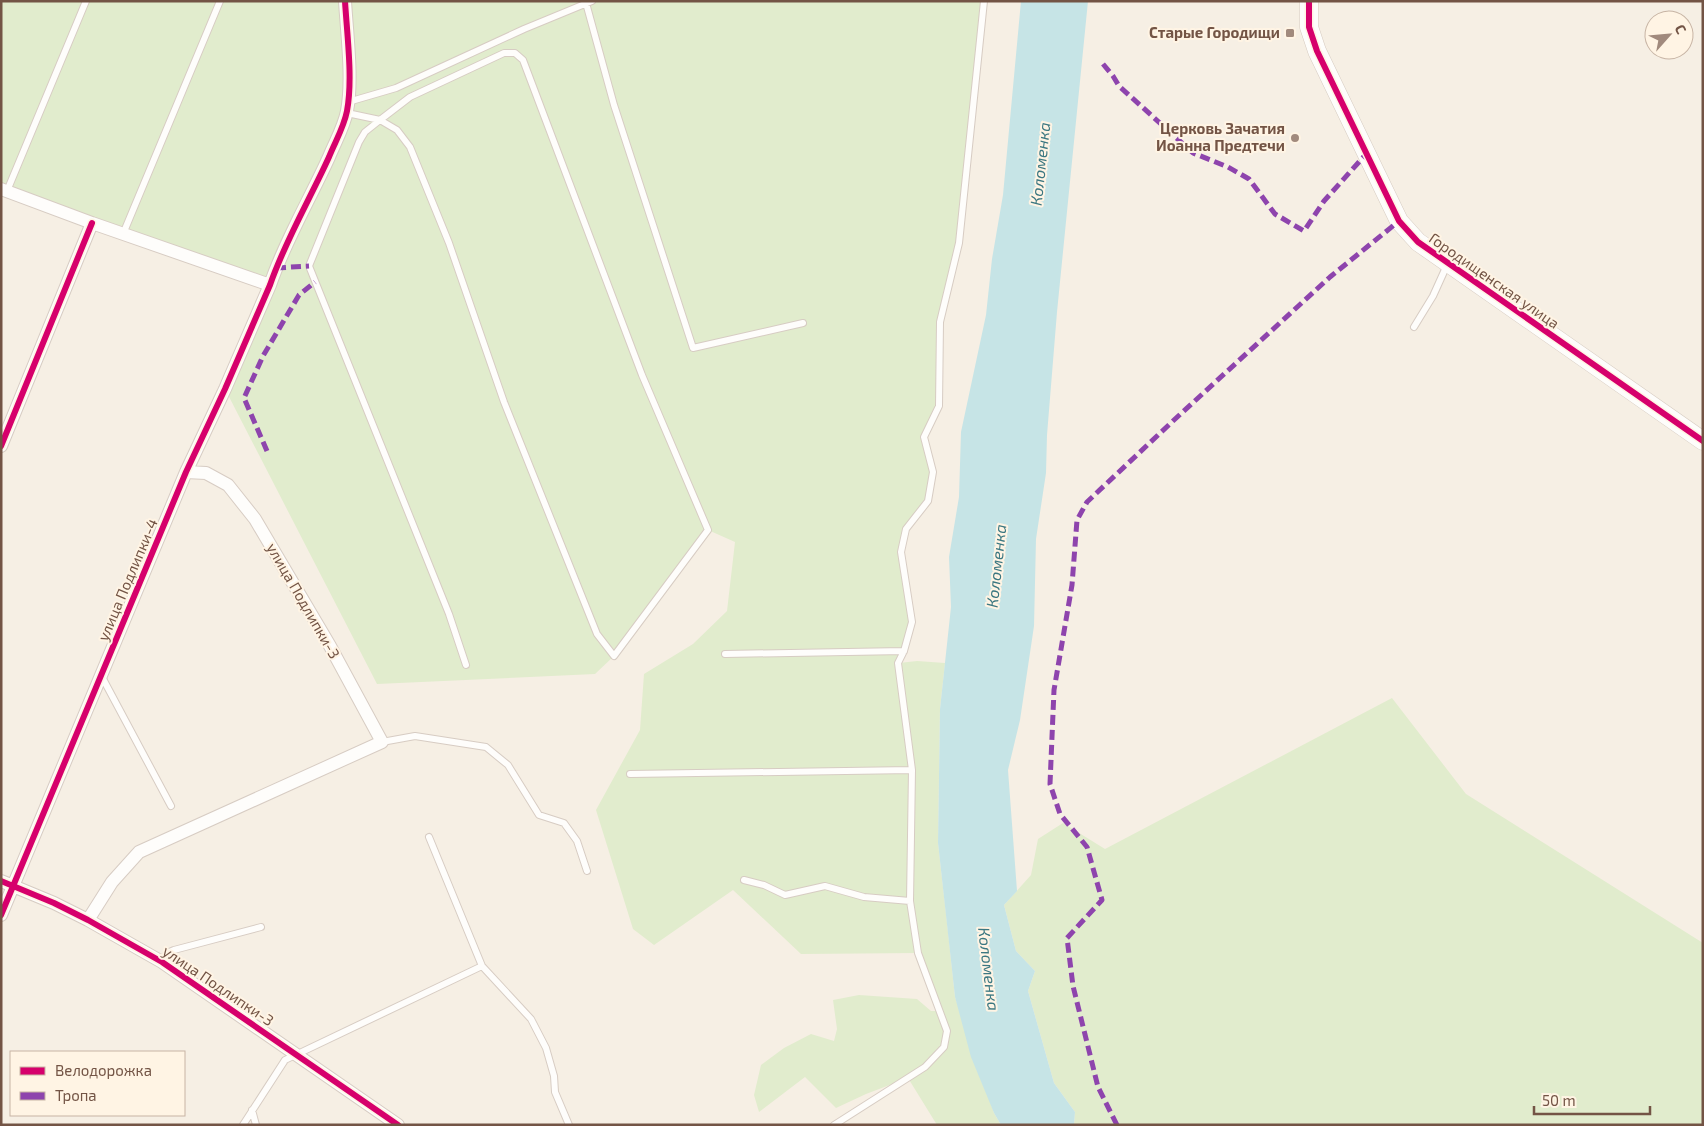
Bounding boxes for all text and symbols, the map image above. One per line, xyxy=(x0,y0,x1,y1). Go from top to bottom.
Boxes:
north arrow xyxy=(1644,10,1694,60)
text: С xyxy=(1672,21,1690,36)
place label: Старые Городищи xyxy=(1149,23,1280,41)
marker: Старые Городищи xyxy=(1284,27,1296,39)
place label: Церковь Зачатия Иоанна Предтечи xyxy=(1156,119,1285,154)
water label: Коломенка xyxy=(1026,121,1053,207)
marker: Церковь Зачатия Иоанна Предтечи xyxy=(1289,132,1301,144)
street label: Городищенская улица xyxy=(1425,228,1563,333)
street label: улица Подлипки-4 xyxy=(93,516,162,644)
water label: Коломенка xyxy=(982,523,1009,609)
street label: улица Подлипки-3 xyxy=(263,540,344,662)
water label: Коломенка xyxy=(975,926,1004,1012)
street label: улица Подлипки-3 xyxy=(159,941,278,1030)
legend xyxy=(10,1051,185,1116)
text: Велодорожка xyxy=(55,1061,152,1079)
scale bar xyxy=(1534,1084,1650,1116)
text: Тропа xyxy=(55,1086,97,1104)
text: 50 m xyxy=(1542,1091,1576,1109)

